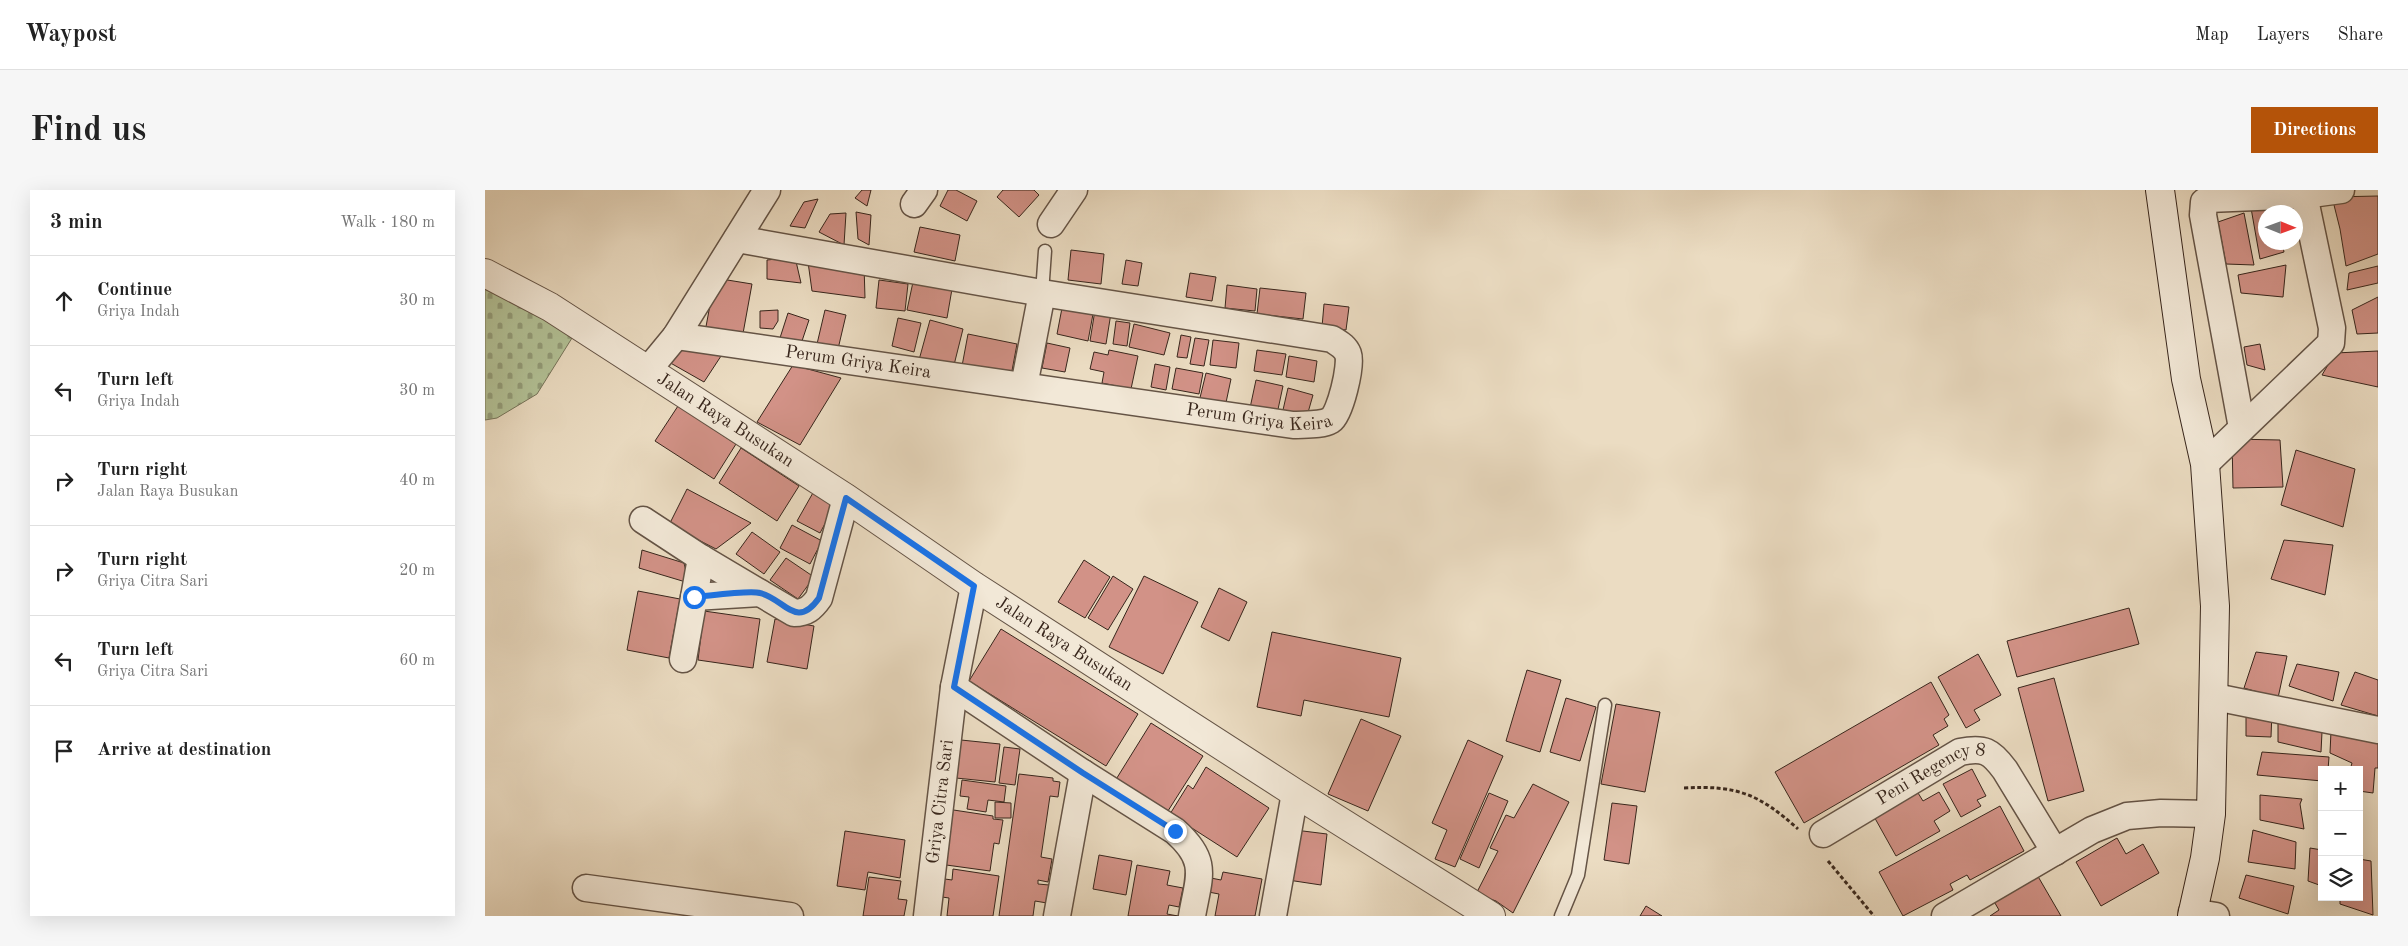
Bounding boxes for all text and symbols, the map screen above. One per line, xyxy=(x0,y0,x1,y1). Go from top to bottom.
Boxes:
text: Waypost xyxy=(25,23,117,47)
text: Map xyxy=(2195,26,2229,44)
text: Layers xyxy=(2257,26,2309,44)
text: Share xyxy=(2337,26,2383,44)
button: Directions xyxy=(2251,107,2378,153)
text: Find us xyxy=(30,113,146,148)
north arrow xyxy=(2258,205,2303,250)
text: 3 min xyxy=(50,212,103,233)
text: Walk · 180 m xyxy=(340,215,435,231)
text: Continue xyxy=(97,281,172,300)
icon: ahead xyxy=(50,287,78,315)
text: 30 m xyxy=(399,293,435,309)
text: Griya Indah xyxy=(97,304,180,320)
street label: Perum Griya Keira xyxy=(784,343,932,382)
street label: Jalan Raya Busukan xyxy=(654,369,797,471)
text: Turn left xyxy=(97,371,174,390)
icon: left xyxy=(50,377,78,405)
text: 30 m xyxy=(399,383,435,399)
text: Griya Indah xyxy=(97,394,180,410)
street label: Perum Griya Keira xyxy=(1185,401,1335,434)
text: Turn right xyxy=(97,461,187,480)
icon: right xyxy=(50,467,78,495)
text: 40 m xyxy=(399,473,435,489)
text: Jalan Raya Busukan xyxy=(97,484,238,500)
text: Turn right xyxy=(97,551,187,570)
icon: right xyxy=(50,557,78,585)
text: 20 m xyxy=(399,563,435,579)
text: Griya Citra Sari xyxy=(97,574,208,590)
route start xyxy=(683,586,706,609)
street label: Jalan Raya Busukan xyxy=(992,593,1136,695)
text: Turn left xyxy=(97,641,174,660)
icon: left xyxy=(50,647,78,675)
text: 60 m xyxy=(399,653,435,669)
text: Griya Citra Sari xyxy=(97,664,208,680)
icon: arrive xyxy=(50,737,78,765)
street label: Griya Citra Sari xyxy=(924,738,957,865)
text: Arrive at destination xyxy=(97,741,271,760)
street label: Peni Regency 8 xyxy=(1874,741,1987,809)
map controls xyxy=(2318,766,2363,901)
button: + xyxy=(2318,766,2363,811)
button: − xyxy=(2318,811,2363,856)
route end xyxy=(1164,820,1187,843)
button: layers xyxy=(2318,856,2363,901)

